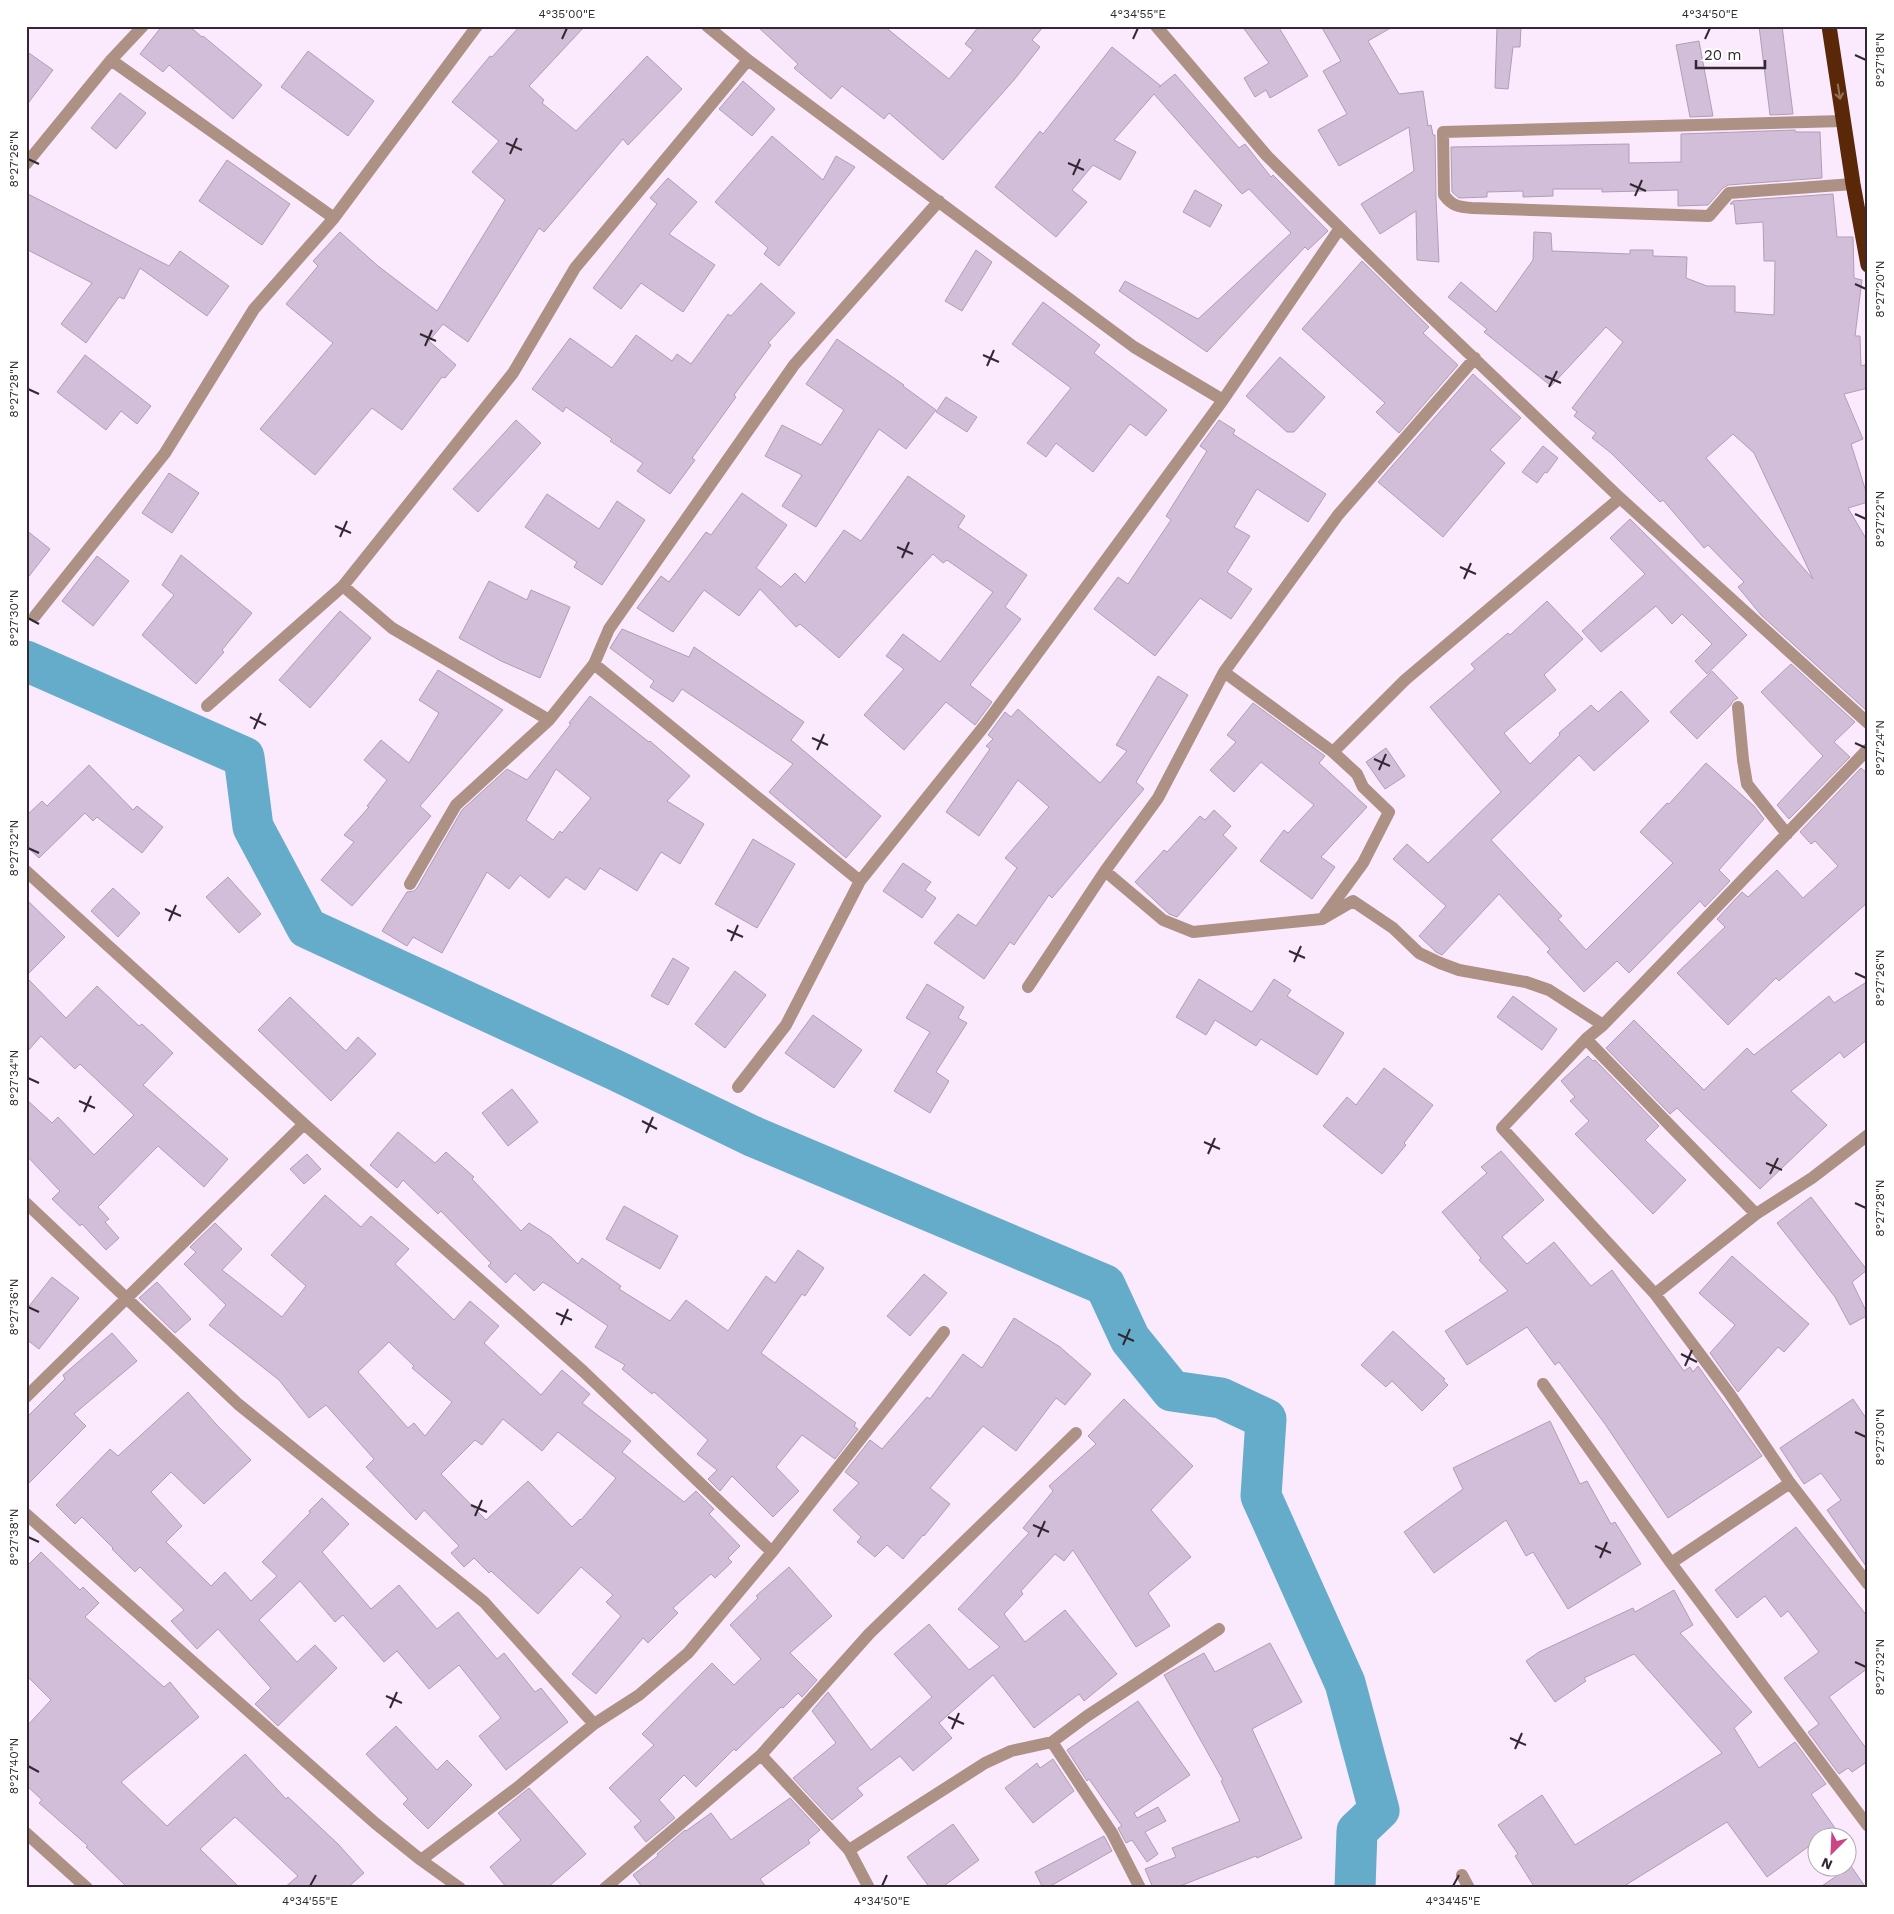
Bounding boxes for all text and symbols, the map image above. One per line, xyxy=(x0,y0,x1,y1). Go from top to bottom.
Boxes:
text: 4°35'00"E xyxy=(538,7,596,21)
text: 4°34'55"E xyxy=(1110,7,1166,21)
text: 4°34'50"E xyxy=(1682,7,1739,21)
text: 8°27'18"N xyxy=(1873,33,1887,87)
scale bar xyxy=(1696,38,1765,70)
text: 20 m xyxy=(1704,46,1742,64)
one-way arrow xyxy=(1834,83,1844,99)
text: 8°27'26"N xyxy=(7,130,21,188)
text: 8°27'20"N xyxy=(1873,260,1887,318)
text: 8°27'28"N xyxy=(7,360,21,418)
text: 8°27'22"N xyxy=(1873,491,1887,547)
text: 8°27'30"N xyxy=(7,589,21,647)
text: 8°27'24"N xyxy=(1873,720,1887,776)
text: 8°27'32"N xyxy=(7,820,21,876)
text: 8°27'26"N xyxy=(1873,949,1887,1007)
text: 8°27'34"N xyxy=(7,1050,21,1106)
text: 8°27'28"N xyxy=(1873,1179,1887,1237)
text: 8°27'36"N xyxy=(7,1278,21,1336)
text: 8°27'30"N xyxy=(1873,1408,1887,1466)
text: 8°27'38"N xyxy=(7,1508,21,1566)
text: 8°27'32"N xyxy=(1873,1639,1887,1695)
text: 8°27'40"N xyxy=(7,1738,21,1794)
north arrow xyxy=(1806,1826,1856,1876)
text: N xyxy=(1819,1854,1835,1873)
text: 4°34'55"E xyxy=(282,1894,338,1908)
text: 4°34'50"E xyxy=(854,1894,911,1908)
text: 4°34'45"E xyxy=(1425,1894,1481,1908)

